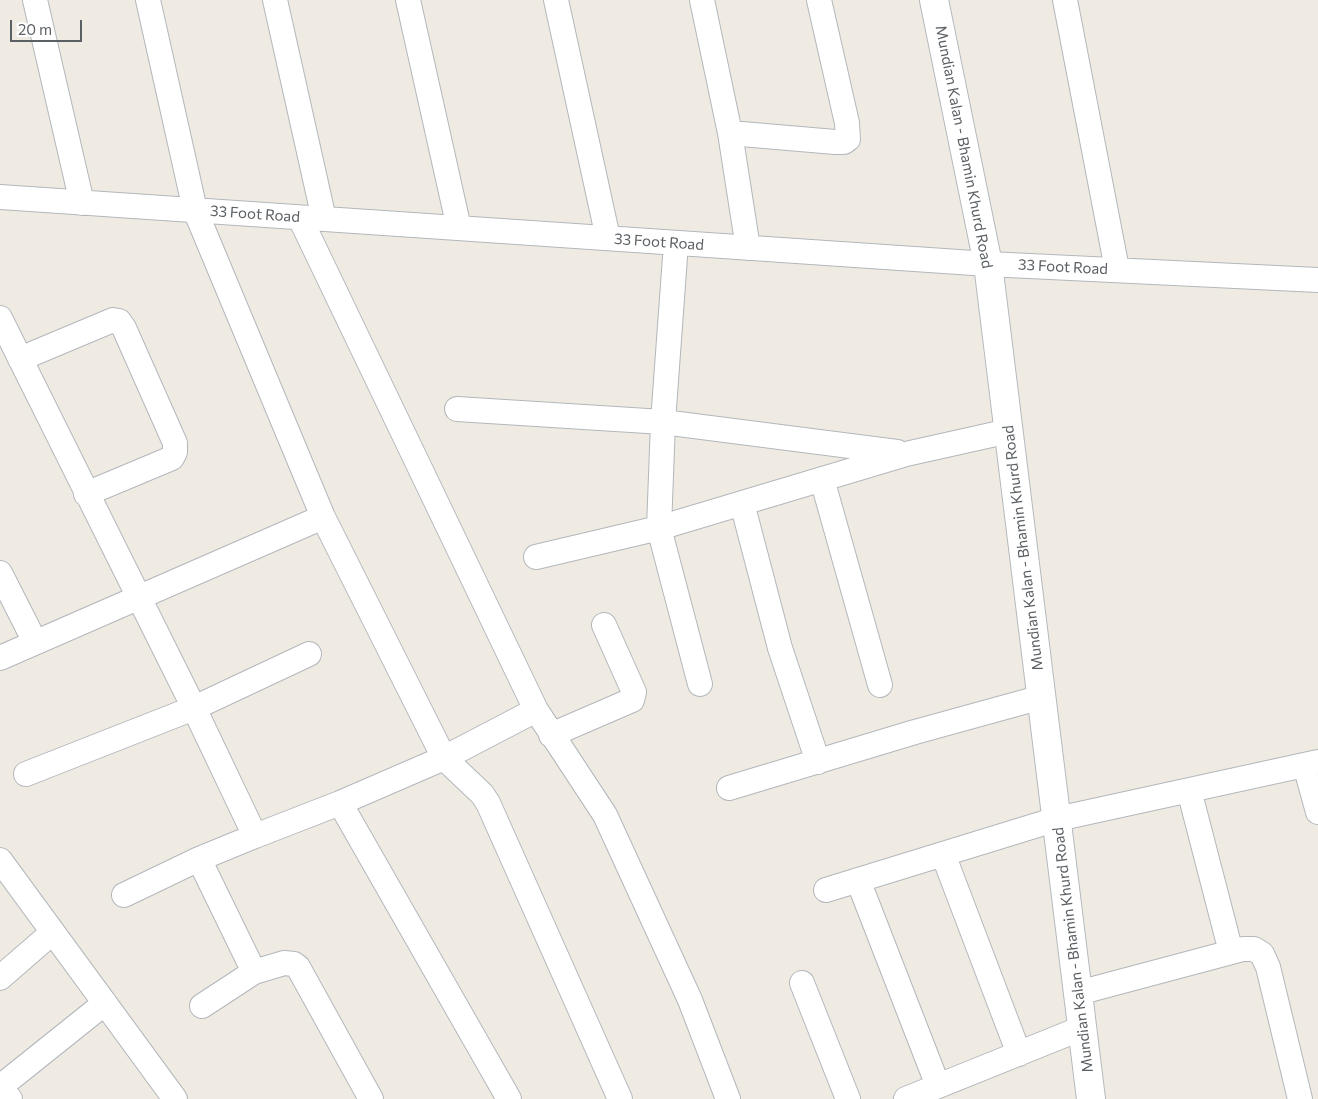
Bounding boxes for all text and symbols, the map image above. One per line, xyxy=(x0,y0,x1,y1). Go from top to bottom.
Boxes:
scale bar xyxy=(12,10,85,42)
text: 20 m xyxy=(18,20,52,38)
street label: Mundian Kalan - Bhamin Khurd Road xyxy=(932,24,996,270)
street label: 33 Foot Road xyxy=(209,202,301,226)
street label: 33 Foot Road xyxy=(613,230,705,254)
street label: 33 Foot Road xyxy=(1018,256,1108,278)
street label: Mundian Kalan - Bhamin Khurd Road xyxy=(999,424,1047,672)
street label: Mundian Kalan - Bhamin Khurd Road xyxy=(1049,826,1097,1074)

